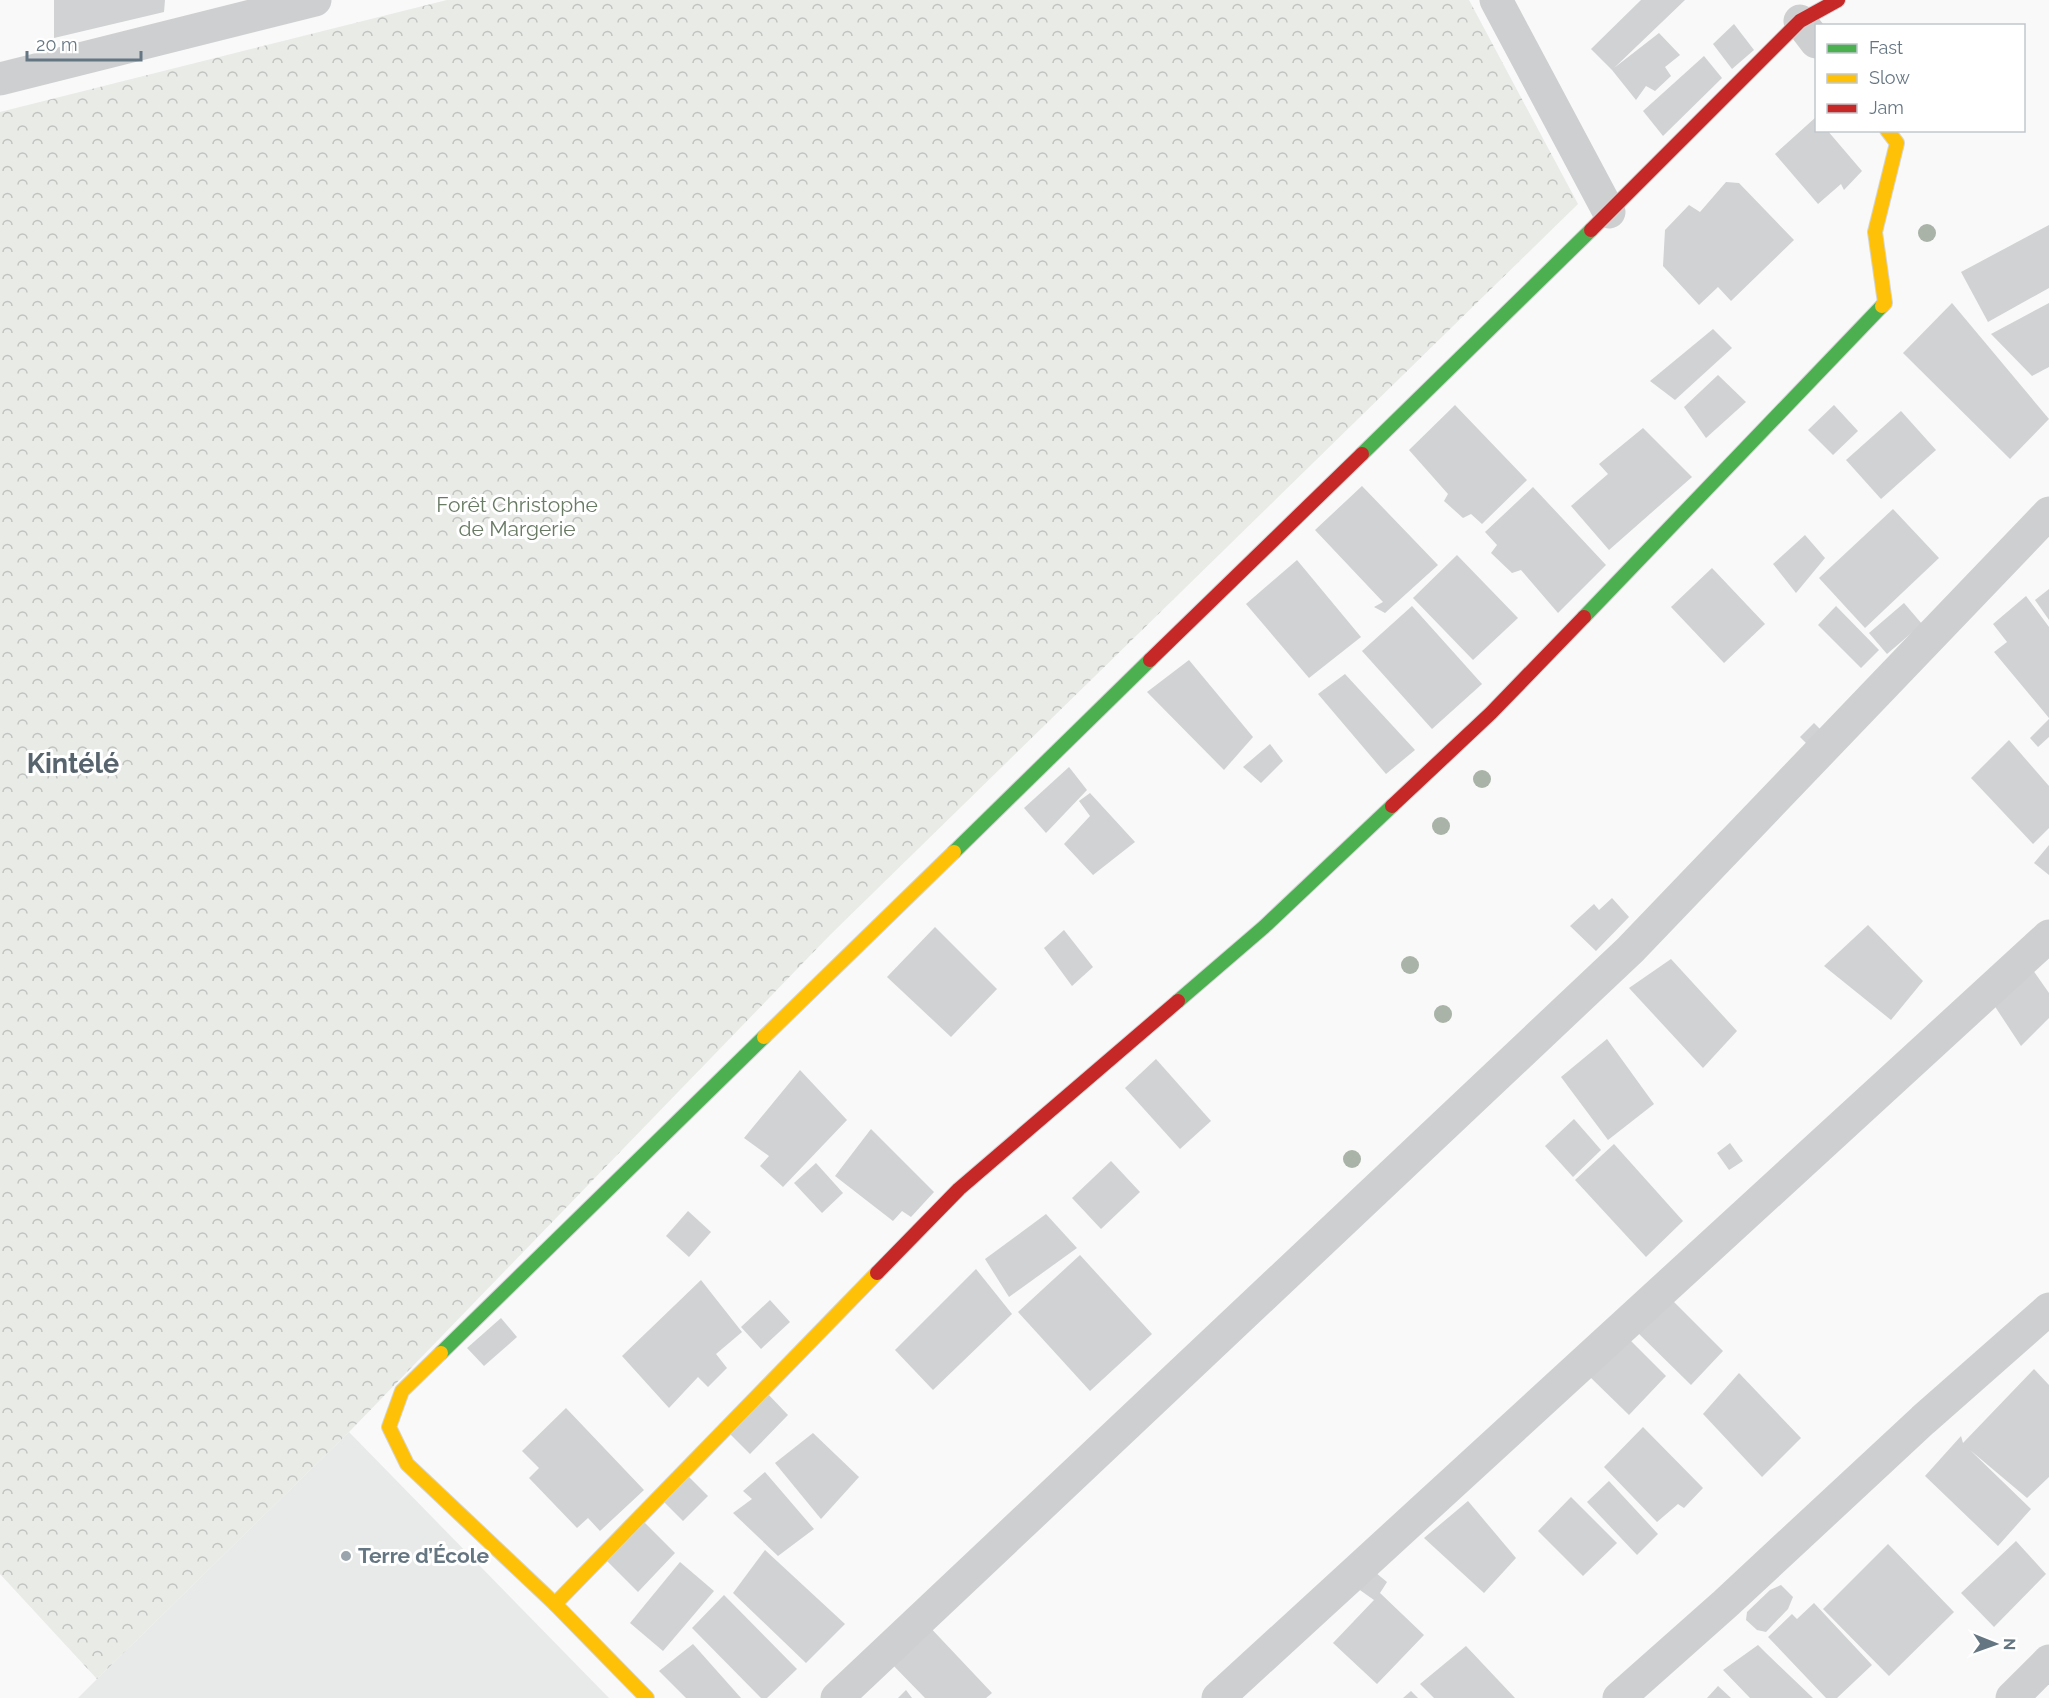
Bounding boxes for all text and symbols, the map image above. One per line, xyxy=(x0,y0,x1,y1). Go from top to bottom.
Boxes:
scale bar xyxy=(27,24,141,62)
legend xyxy=(1815,24,2025,132)
text: 20 m xyxy=(36,34,78,55)
text: Fast xyxy=(1869,37,1903,58)
text: Slow xyxy=(1869,67,1910,88)
text: Jam xyxy=(1869,97,1904,118)
park label: Forêt Christophe de Margerie xyxy=(436,492,598,541)
district label: Kintélé xyxy=(27,748,119,779)
place label: Terre d’École xyxy=(358,1543,489,1568)
marker: Terre d’École xyxy=(339,1549,353,1563)
north arrow xyxy=(1965,1614,2025,1674)
text: N xyxy=(2000,1638,2019,1651)

